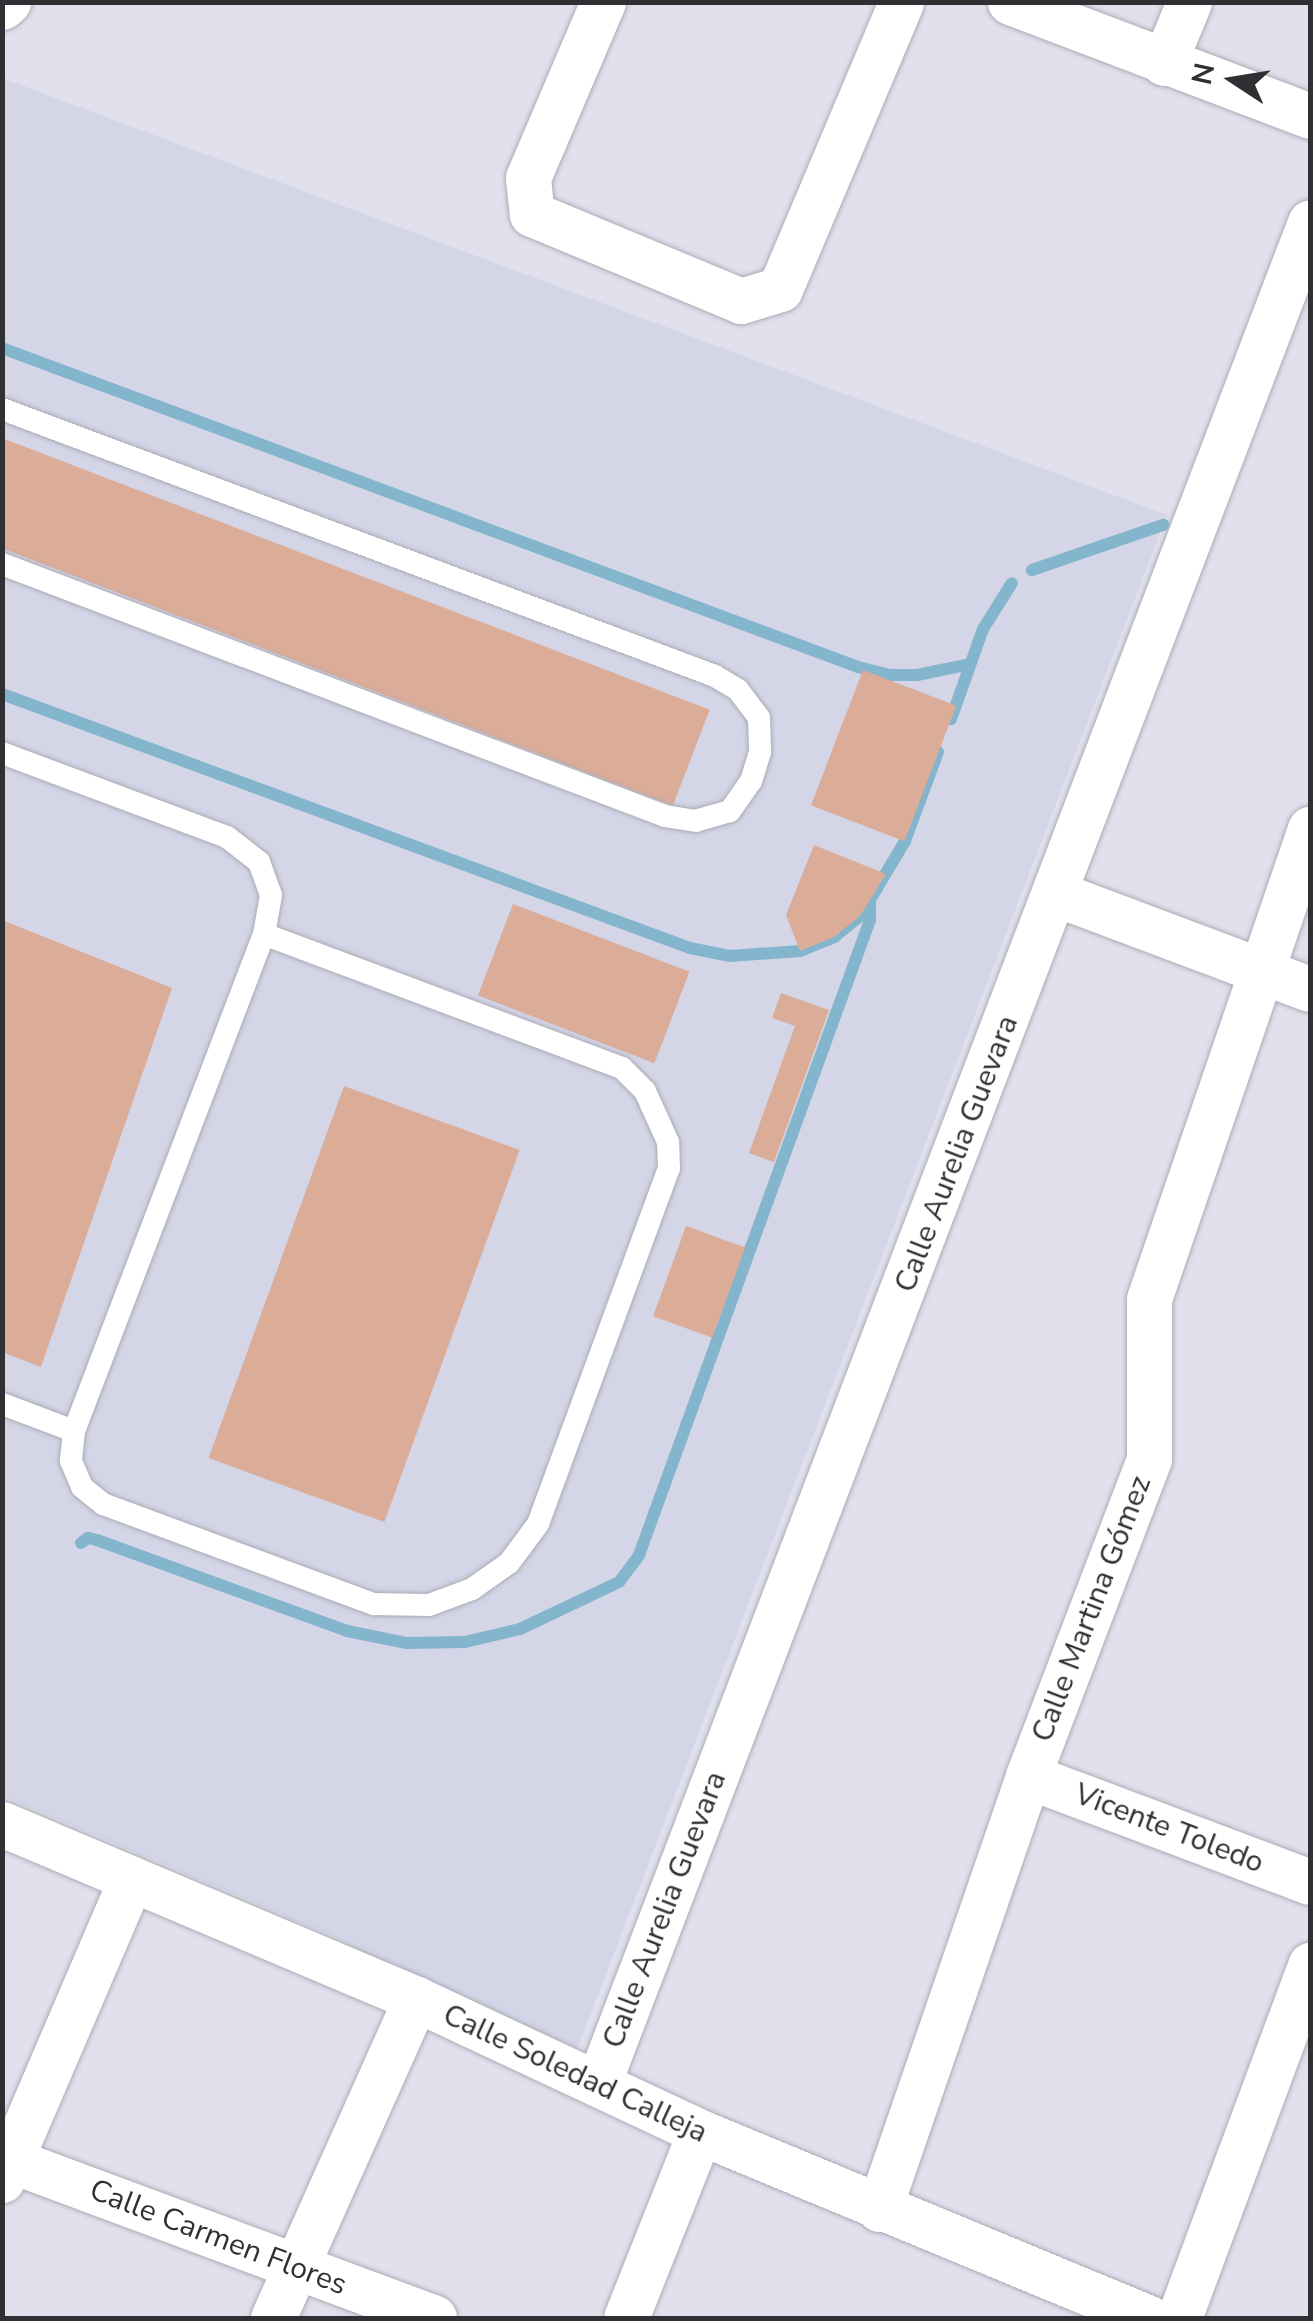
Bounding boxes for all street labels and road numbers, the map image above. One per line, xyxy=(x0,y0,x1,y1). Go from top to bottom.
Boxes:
street label: Calle Aurelia Guevara xyxy=(888,1011,1026,1297)
street label: Calle Martina Gómez xyxy=(1025,1471,1159,1747)
street label: Calle Aurelia Guevara xyxy=(596,1767,734,2053)
street label: Vicente Toledo xyxy=(1069,1776,1269,1882)
street label: Calle Soledad Calleja xyxy=(437,1997,713,2151)
street label: Calle Carmen Flores xyxy=(84,2172,352,2304)

